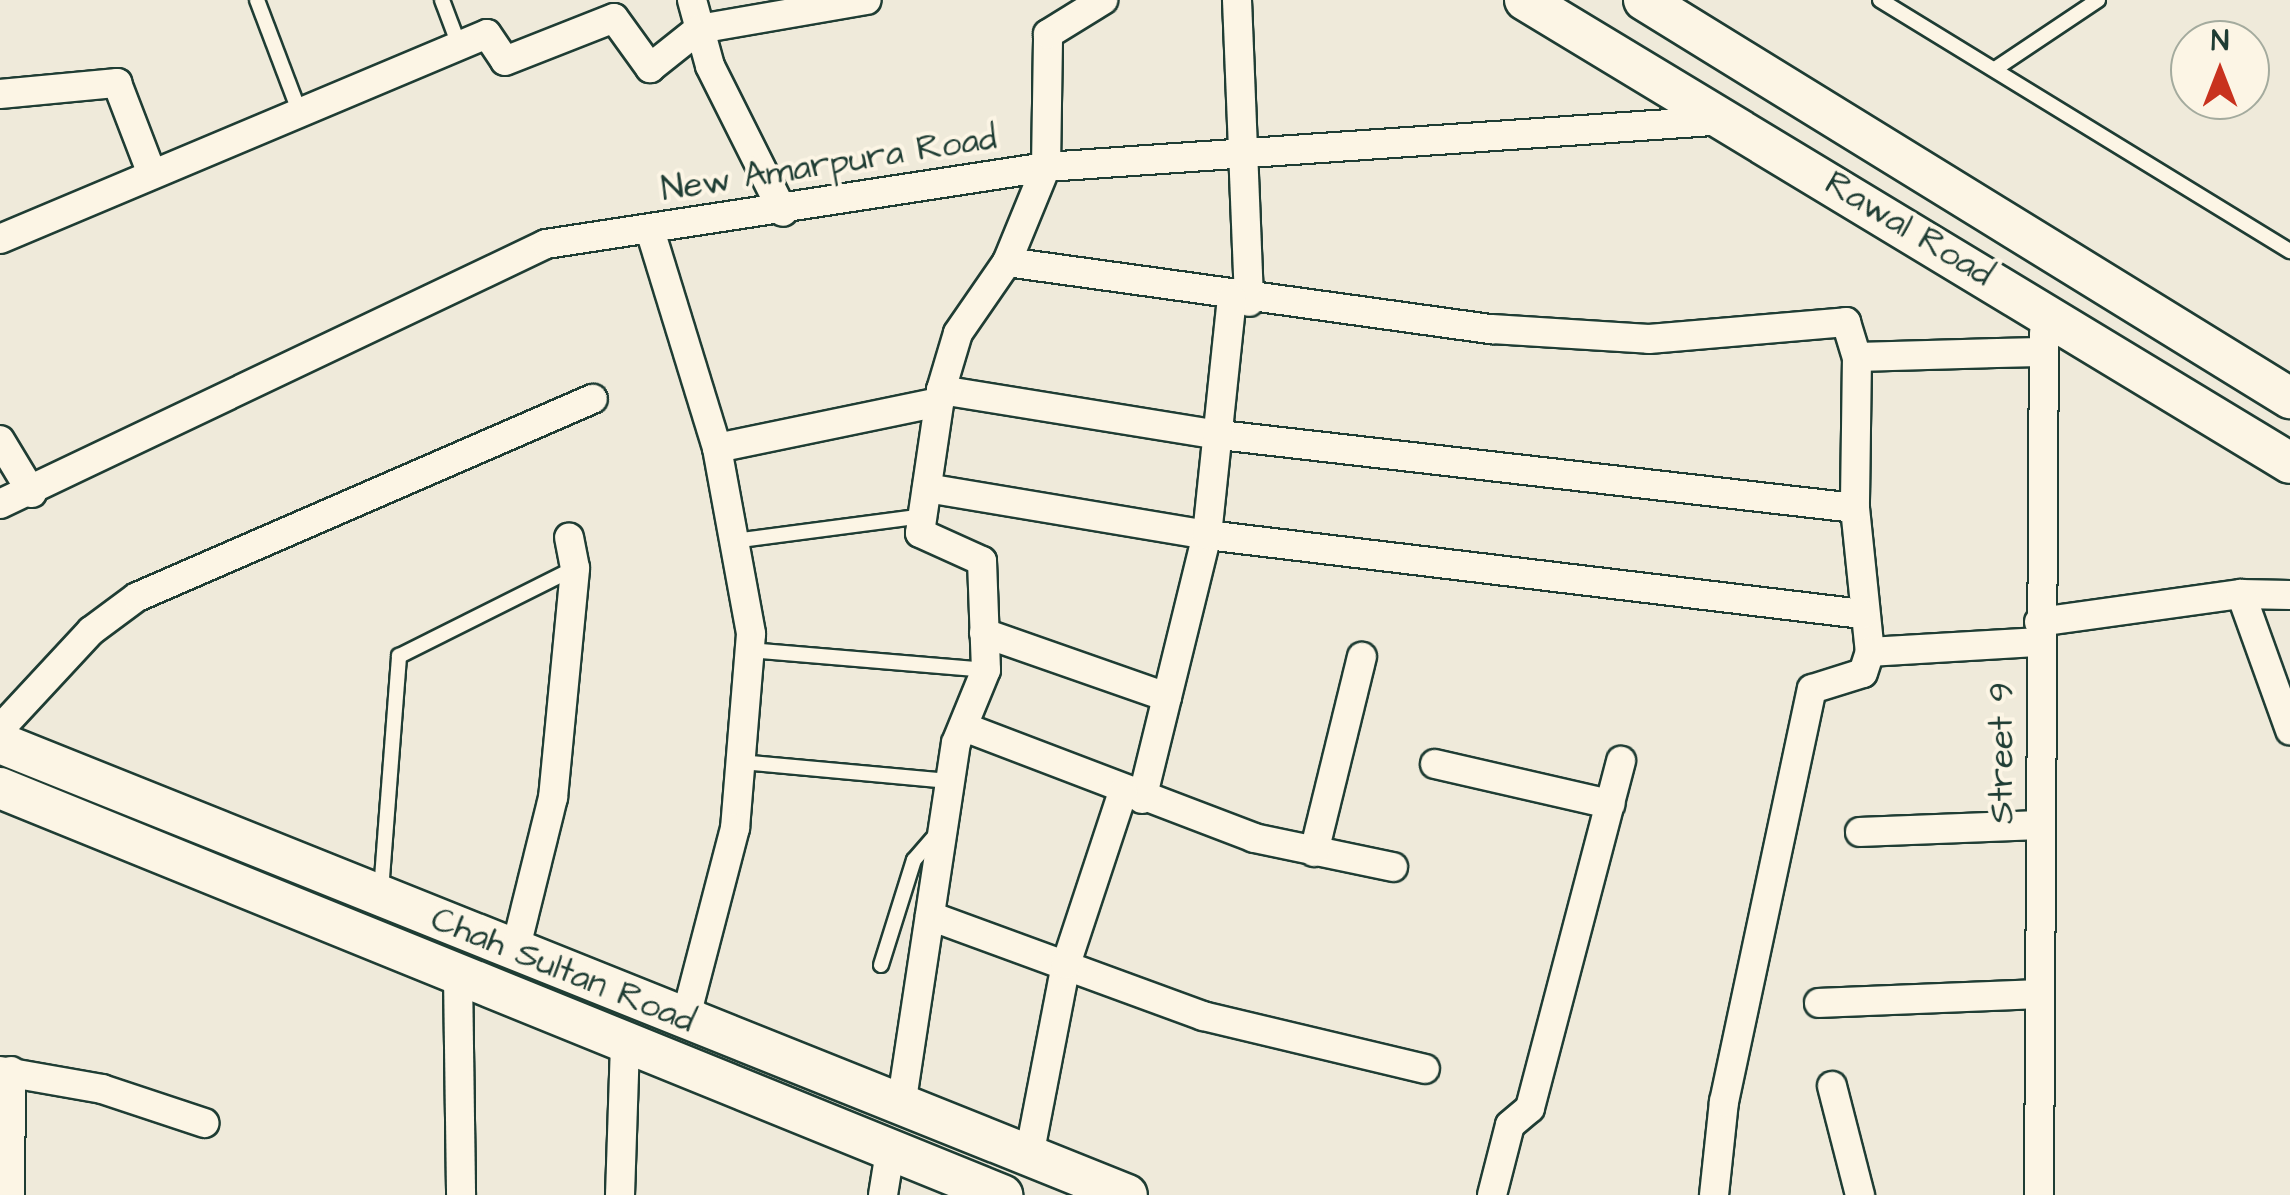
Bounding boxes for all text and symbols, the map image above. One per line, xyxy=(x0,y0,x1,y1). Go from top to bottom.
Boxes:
north arrow xyxy=(2170,20,2270,120)
text: N xyxy=(2211,22,2229,61)
street label: New Amarpura Road xyxy=(658,117,1000,211)
street label: Rawal Road xyxy=(1817,162,2001,296)
street label: Street 9 xyxy=(1981,682,2023,824)
street label: Chah Sultan Road xyxy=(425,898,701,1042)

